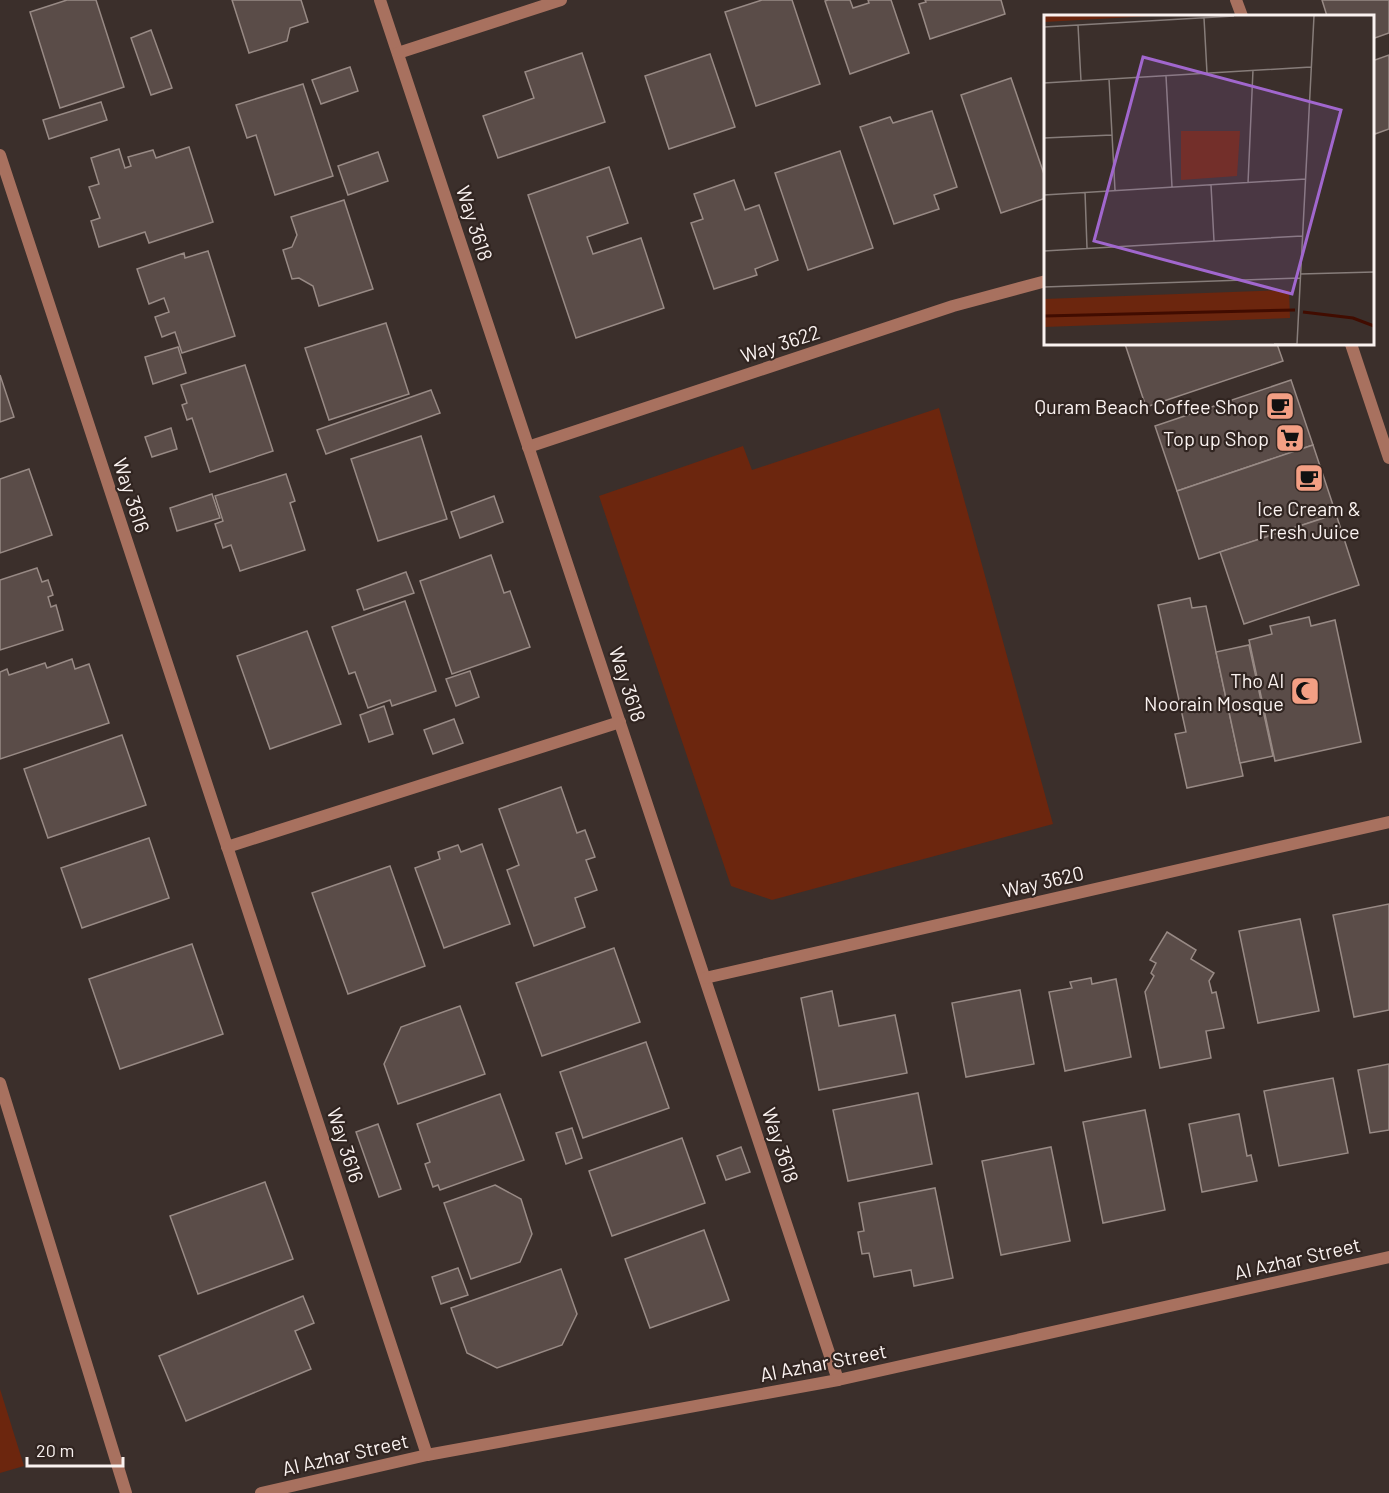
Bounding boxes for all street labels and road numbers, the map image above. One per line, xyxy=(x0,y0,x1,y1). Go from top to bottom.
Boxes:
street label: Way 3618 xyxy=(452,182,498,264)
street label: Way 3622 xyxy=(737,319,823,367)
street label: Way 3616 xyxy=(109,454,155,536)
street label: Way 3618 xyxy=(605,643,651,725)
street label: Way 3620 xyxy=(1000,860,1086,902)
street label: Way 3616 xyxy=(323,1104,369,1186)
street label: Way 3618 xyxy=(758,1104,804,1186)
street label: Al Azhar Street xyxy=(1232,1232,1362,1284)
street label: Al Azhar Street xyxy=(758,1338,888,1386)
street label: Al Azhar Street xyxy=(280,1428,410,1480)

